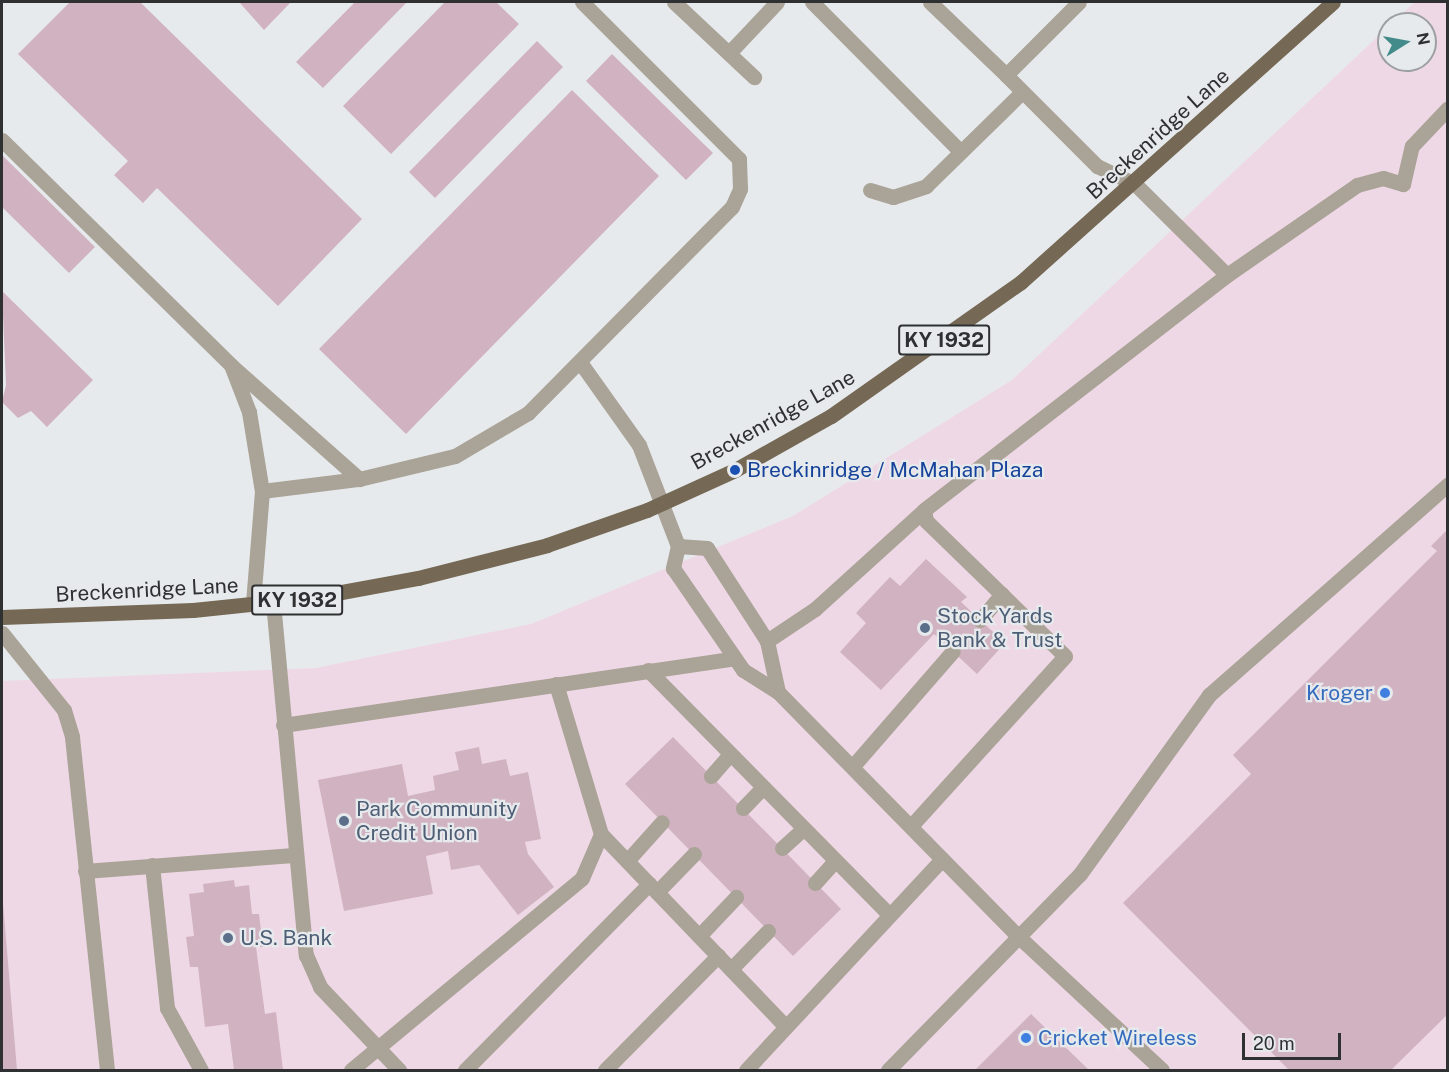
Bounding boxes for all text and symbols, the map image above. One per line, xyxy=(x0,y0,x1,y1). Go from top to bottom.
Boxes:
north arrow xyxy=(1377,12,1437,72)
text: N xyxy=(1413,31,1434,47)
street label: Breckenridge Lane xyxy=(1081,63,1235,205)
road number: KY 1932 xyxy=(898,323,990,357)
street label: Breckenridge Lane xyxy=(687,364,859,476)
place label: Breckinridge / McMahan Plaza xyxy=(747,457,1043,483)
marker: Breckinridge / McMahan Plaza xyxy=(728,463,742,477)
street label: Breckenridge Lane xyxy=(55,573,239,607)
road number: KY 1932 xyxy=(250,583,344,617)
place label: Stock Yards Bank & Trust xyxy=(937,603,1062,653)
marker: Stock Yards Bank & Trust xyxy=(918,621,932,635)
place label: Kroger xyxy=(1306,680,1373,706)
marker: Kroger xyxy=(1378,686,1392,700)
place label: Park Community Credit Union xyxy=(356,796,518,846)
marker: Park Community Credit Union xyxy=(337,814,351,828)
place label: U.S. Bank xyxy=(240,925,332,951)
marker: U.S. Bank xyxy=(221,931,235,945)
scale bar xyxy=(1245,1021,1344,1059)
place label: Cricket Wireless xyxy=(1038,1025,1197,1051)
marker: Cricket Wireless xyxy=(1019,1031,1033,1045)
text: 20 m xyxy=(1253,1033,1295,1054)

